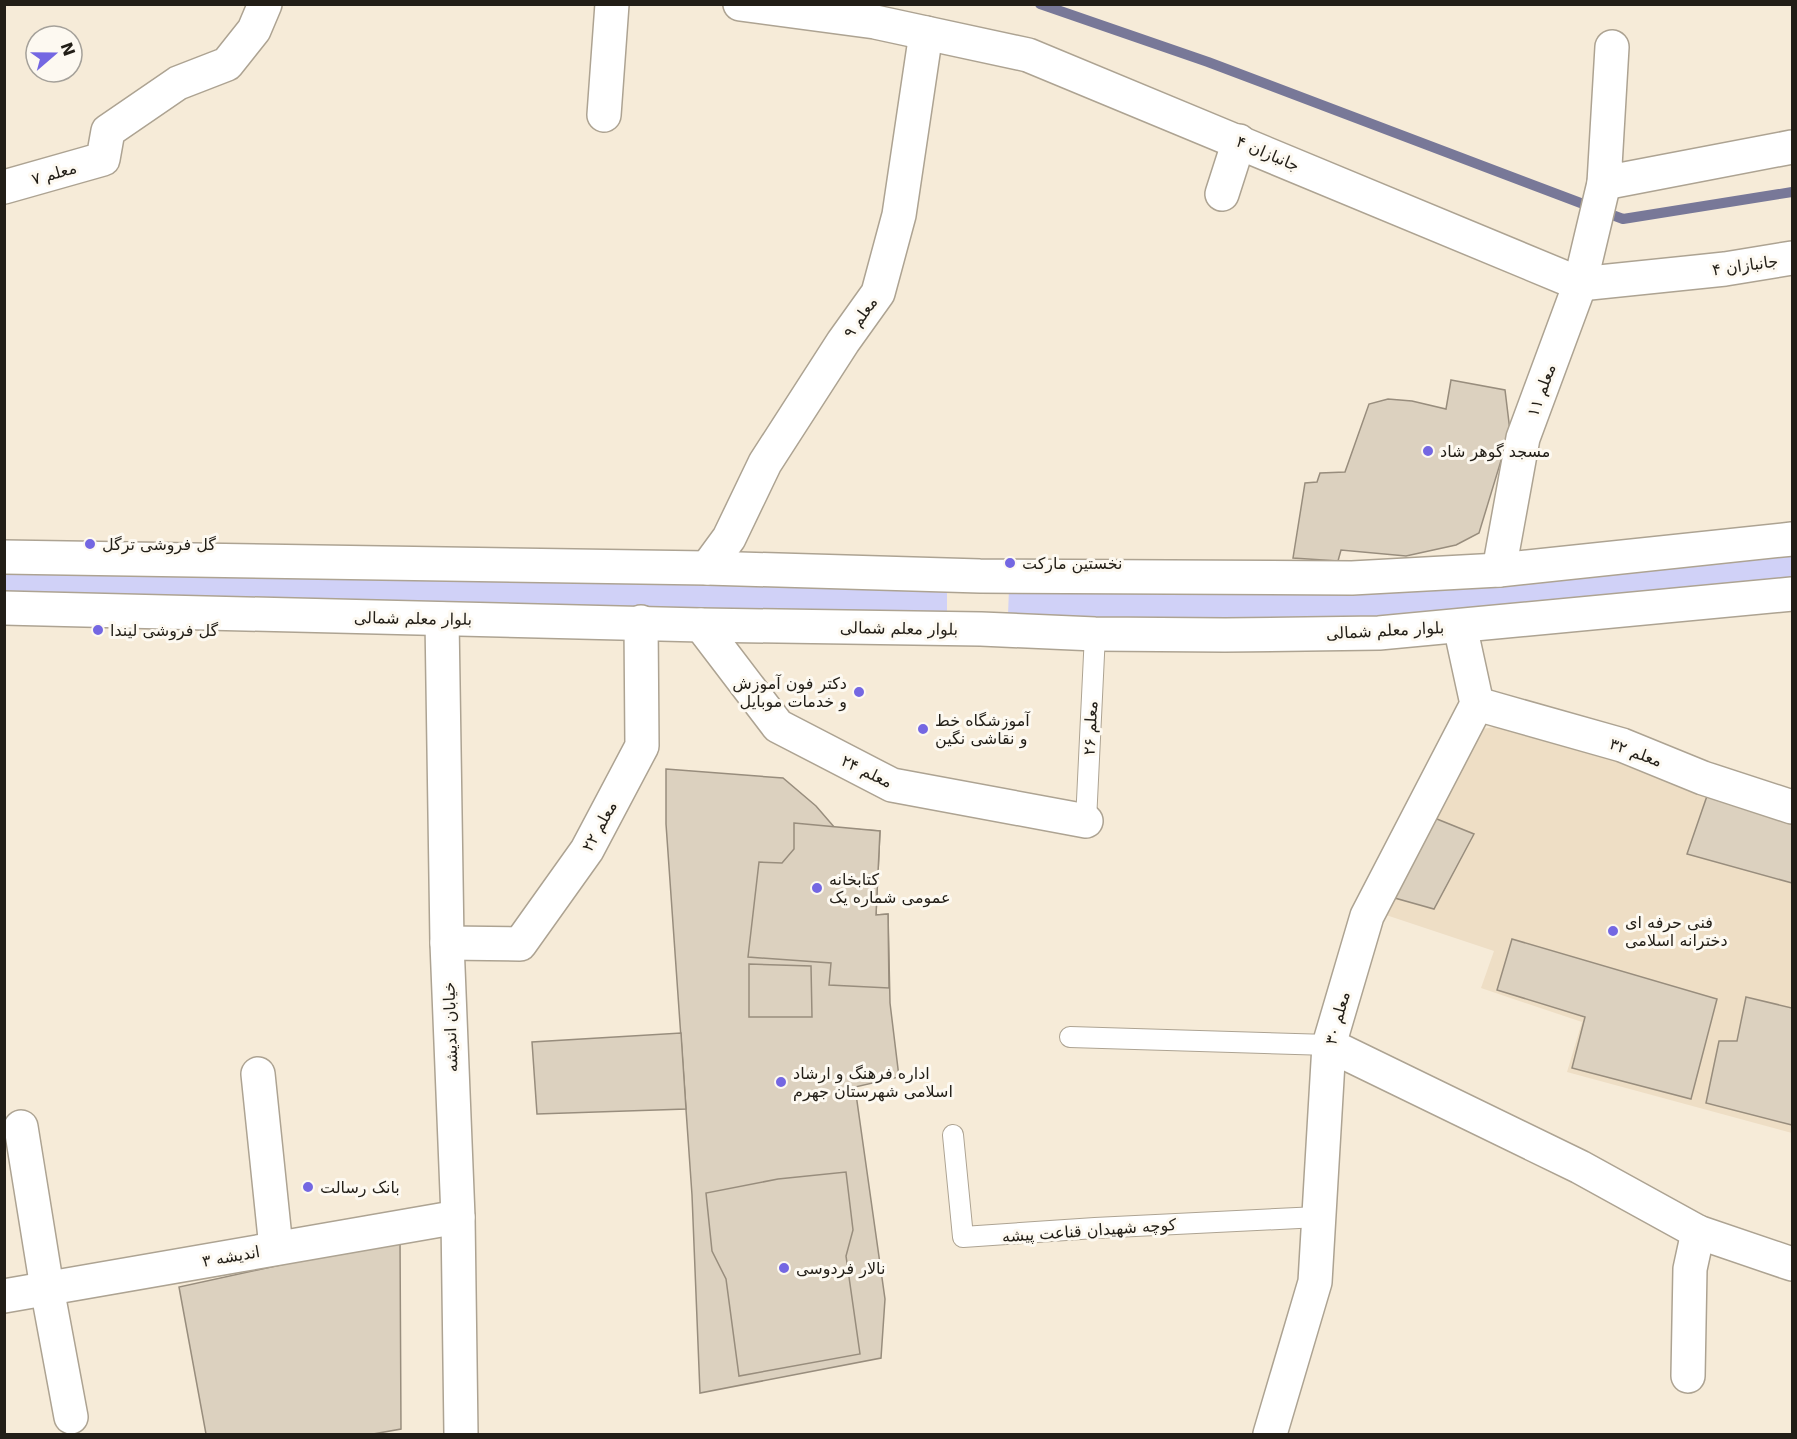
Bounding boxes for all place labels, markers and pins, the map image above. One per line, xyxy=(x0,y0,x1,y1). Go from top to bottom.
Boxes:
place label: مسجد گوهر شاد xyxy=(1440,442,1550,462)
marker: مسجد گوهر شاد xyxy=(1421,444,1435,458)
place label: گل فروشی ترگل xyxy=(102,535,216,555)
marker: گل فروشی ترگل xyxy=(83,537,97,551)
place label: نخستین مارکت xyxy=(1022,554,1122,574)
marker: نخستین مارکت xyxy=(1003,556,1017,570)
place label: گل فروشی لیندا xyxy=(110,621,219,641)
marker: گل فروشی لیندا xyxy=(91,623,105,637)
place label: دکتر فون آموزش و خدمات موبایل xyxy=(732,674,847,712)
marker: دکتر فون آموزش و خدمات موبایل xyxy=(852,685,866,699)
place label: آموزشگاه خط و نقاشی نگین xyxy=(935,711,1031,749)
marker: آموزشگاه خط و نقاشی نگین xyxy=(916,722,930,736)
place label: کتابخانه عمومی شماره یک xyxy=(829,870,951,908)
marker: کتابخانه عمومی شماره یک xyxy=(810,881,824,895)
place label: فنی حرفه ای دخترانه اسلامی xyxy=(1625,913,1728,951)
marker: فنی حرفه ای دخترانه اسلامی xyxy=(1606,924,1620,938)
place label: اداره فرهنگ و ارشاد اسلامی شهرستان جهرم xyxy=(793,1064,953,1102)
marker: اداره فرهنگ و ارشاد اسلامی شهرستان جهرم xyxy=(774,1075,788,1089)
place label: بانک رسالت xyxy=(320,1178,400,1198)
marker: بانک رسالت xyxy=(301,1180,315,1194)
place label: نالار فردوسی xyxy=(796,1259,885,1279)
marker: نالار فردوسی xyxy=(777,1261,791,1275)

